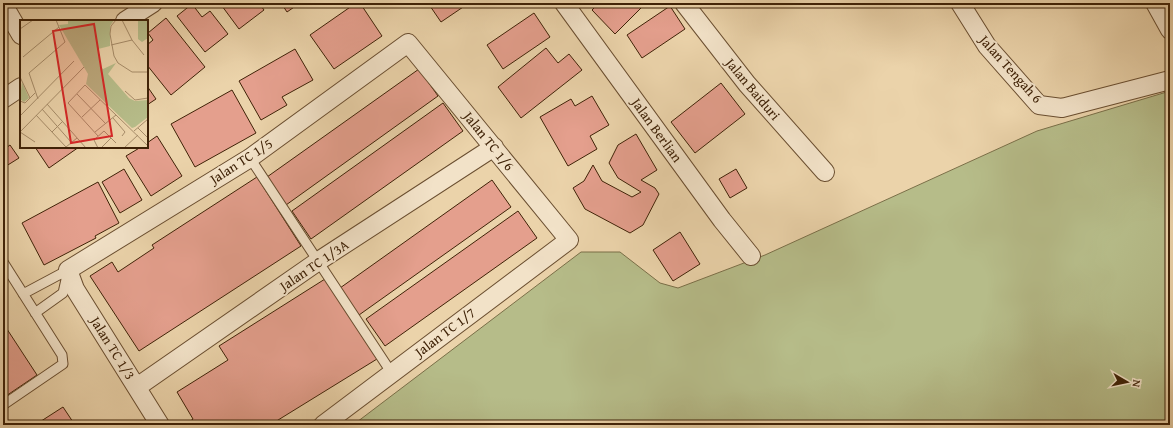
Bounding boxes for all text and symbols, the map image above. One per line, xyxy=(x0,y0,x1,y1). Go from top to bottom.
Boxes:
inset map xyxy=(20,20,148,148)
street label: Jalan Tengah 6 xyxy=(974,29,1047,108)
street label: Jalan Baiduri xyxy=(720,52,785,124)
street label: Jalan Berlian xyxy=(626,92,687,166)
street label: Jalan TC 1/6 xyxy=(458,106,519,175)
street label: Jalan TC 1/5 xyxy=(204,133,276,190)
street label: Jalan TC 1/3A xyxy=(274,234,353,297)
street label: Jalan TC 1/7 xyxy=(409,302,480,363)
street label: Jalan TC 1/3 xyxy=(85,311,140,383)
north arrow xyxy=(1107,362,1147,402)
text: N xyxy=(1128,379,1145,389)

